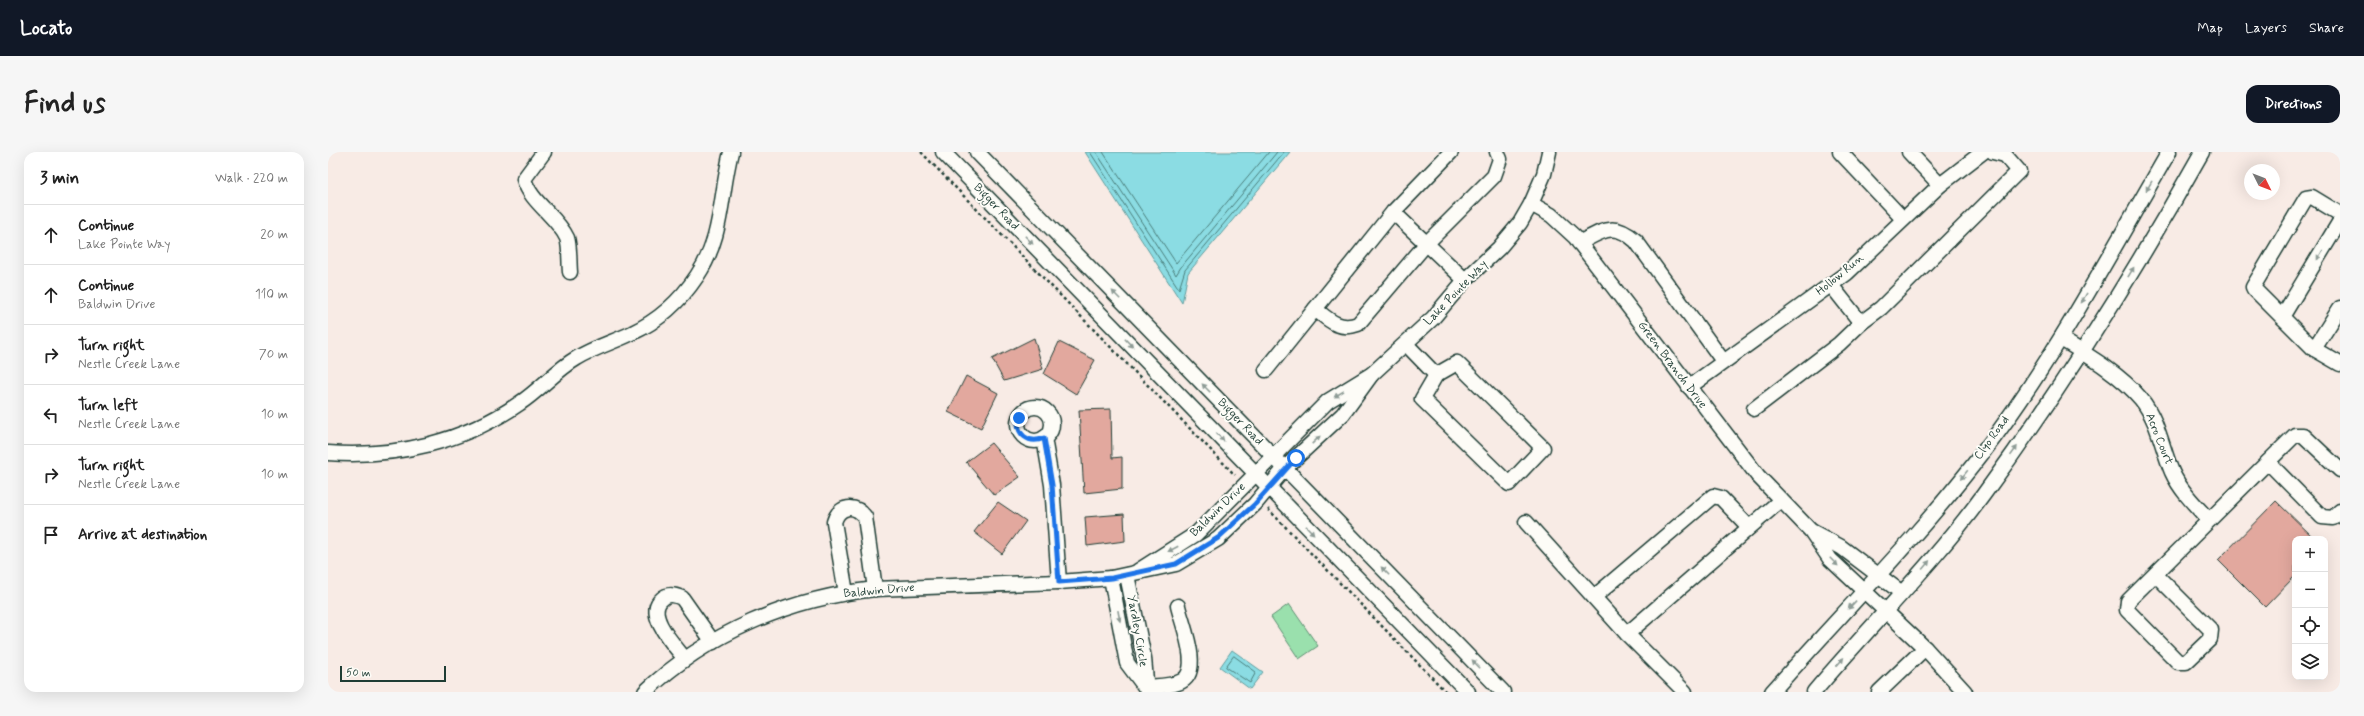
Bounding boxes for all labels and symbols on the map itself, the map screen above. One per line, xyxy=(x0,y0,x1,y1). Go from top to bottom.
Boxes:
north arrow xyxy=(2244,164,2280,200)
street label: Bigger Road xyxy=(969,180,1022,235)
one-way arrow xyxy=(2146,180,2153,192)
one-way arrow xyxy=(1024,235,1033,245)
one-way arrow xyxy=(2316,249,2323,261)
street label: Hollow Run xyxy=(1813,250,1868,300)
street label: Lake Pointe Way xyxy=(1421,257,1492,329)
one-way arrow xyxy=(2128,266,2135,278)
one-way arrow xyxy=(1111,290,1121,300)
one-way arrow xyxy=(2081,292,2088,304)
street label: Green Branch Drive xyxy=(1634,318,1710,412)
one-way arrow xyxy=(1124,338,1134,348)
one-way arrow xyxy=(1202,383,1211,393)
one-way arrow xyxy=(1333,391,1345,398)
street label: Bigger Road xyxy=(1213,395,1266,450)
route end xyxy=(1010,409,1028,427)
street label: Acro Court xyxy=(2141,411,2177,468)
street label: Clyo Road xyxy=(1971,413,2013,463)
one-way arrow xyxy=(1215,432,1224,442)
one-way arrow xyxy=(1311,435,1321,445)
one-way arrow xyxy=(2010,446,2018,457)
route start xyxy=(1287,449,1305,467)
one-way arrow xyxy=(1959,470,1968,480)
street label: Baldwin Drive xyxy=(1187,479,1249,541)
one-way arrow xyxy=(1305,525,1315,535)
one-way arrow xyxy=(1167,545,1179,552)
one-way arrow xyxy=(1829,557,1839,567)
one-way arrow xyxy=(1921,559,1930,570)
one-way arrow xyxy=(1380,566,1390,576)
street label: Baldwin Drive xyxy=(843,580,915,602)
street label: Yardley Circle xyxy=(1123,594,1151,668)
one-way arrow xyxy=(1847,600,1856,610)
one-way arrow xyxy=(1116,610,1122,622)
one-way arrow xyxy=(1835,657,1844,668)
one-way arrow xyxy=(1471,659,1481,669)
scale bar xyxy=(340,664,446,683)

